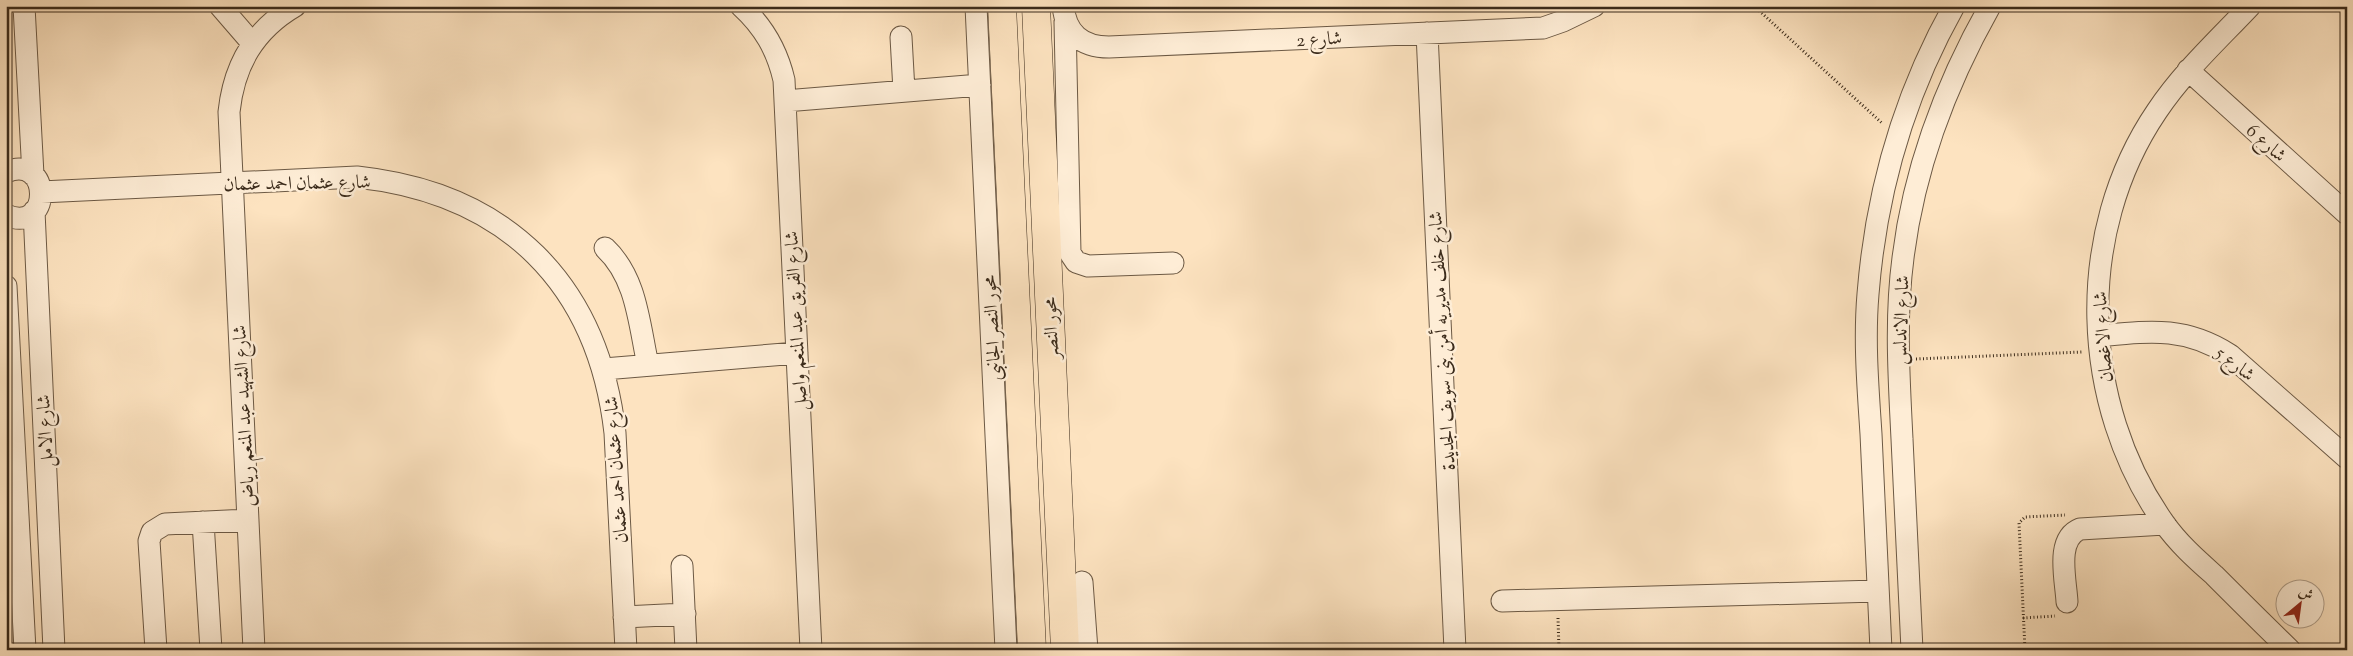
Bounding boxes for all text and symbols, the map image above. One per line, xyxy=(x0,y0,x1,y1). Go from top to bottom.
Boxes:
street label: شارع 2 xyxy=(1295,26,1343,55)
street label: شارع 6 xyxy=(2239,118,2292,169)
street label: شارع عثمان احمد عثمان xyxy=(223,170,371,199)
street label: شارع خلف مديريه أمن بنى سويف الجديدة xyxy=(1422,210,1464,471)
street label: شارع الفريق عبد المنعم واصل xyxy=(779,230,819,411)
street label: محور النصر الجانبى xyxy=(977,274,1010,381)
street label: شارع الاندلس xyxy=(1887,275,1918,365)
street label: شارع الاغصان xyxy=(2088,290,2121,383)
street label: محور النصر xyxy=(1038,296,1067,361)
street label: شارع الشهيد عبد المنعم رياض xyxy=(227,324,267,507)
street label: شارع 5 xyxy=(2208,340,2260,389)
street label: شارع الامل xyxy=(31,394,62,468)
street label: شارع عثمان احمد عثمان xyxy=(599,395,636,544)
north arrow xyxy=(2276,578,2326,628)
text: ش xyxy=(2294,582,2316,607)

